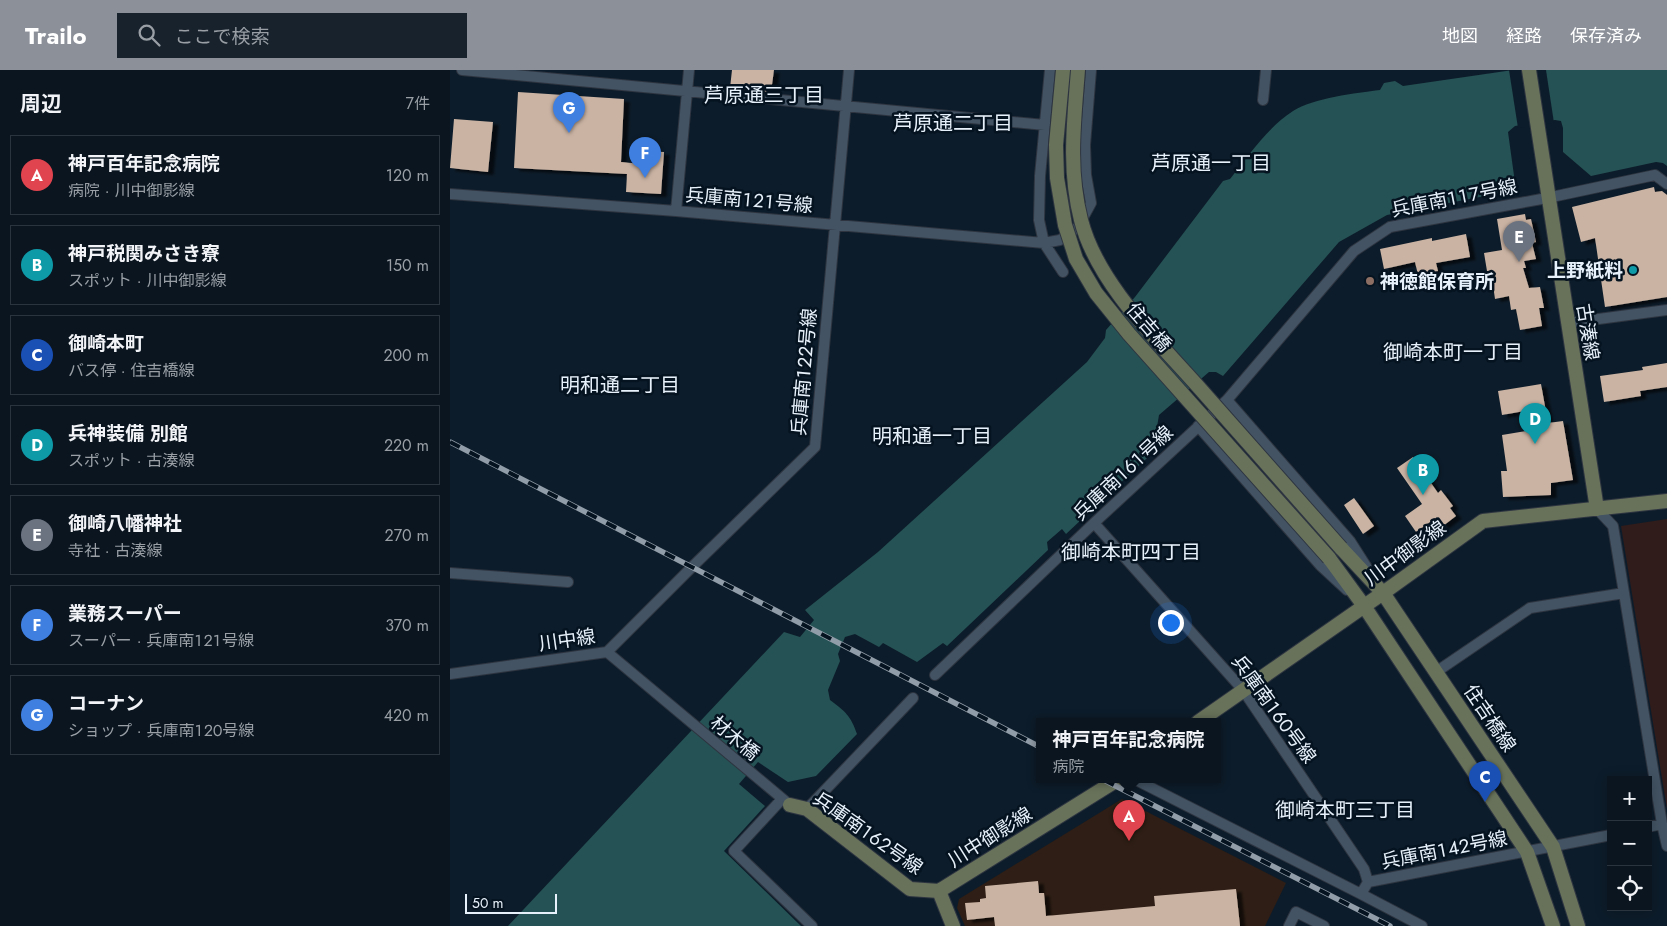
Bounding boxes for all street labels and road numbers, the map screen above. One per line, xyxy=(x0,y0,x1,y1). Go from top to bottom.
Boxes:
street label: 兵庫南１１７号線 xyxy=(1389,173,1519,223)
street label: 兵庫南１２１号線 xyxy=(684,181,814,219)
street label: 住吉橋 xyxy=(1120,297,1178,357)
street label: 古湊線 xyxy=(1570,302,1606,362)
street label: 兵庫南１２２号線 xyxy=(785,307,823,437)
street label: 兵庫南１６１号線 xyxy=(1067,419,1179,527)
street label: 川中御影線 xyxy=(1359,514,1451,592)
street label: 川中線 xyxy=(537,623,597,657)
street label: 兵庫南１６０号線 xyxy=(1225,649,1323,769)
street label: 住吉橋線 xyxy=(1458,679,1522,757)
street label: 材木橋 xyxy=(704,709,766,767)
street label: 兵庫南１６２号線 xyxy=(808,785,928,881)
street label: 川中御影線 xyxy=(943,800,1037,874)
street label: 兵庫南１４２号線 xyxy=(1379,825,1509,875)

